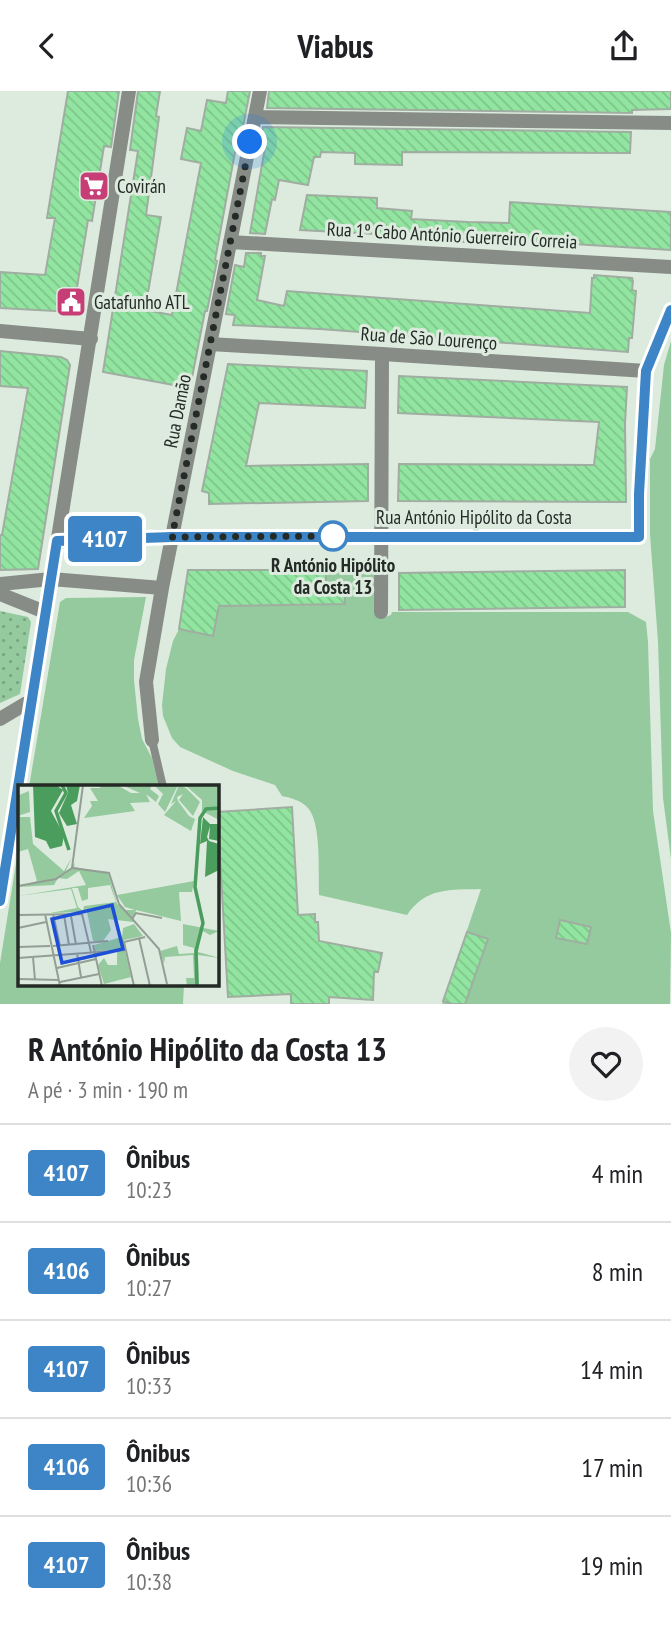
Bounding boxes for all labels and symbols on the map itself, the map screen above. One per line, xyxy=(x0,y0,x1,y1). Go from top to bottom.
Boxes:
your location xyxy=(232,124,267,159)
supermarket icon: Covirán xyxy=(77,169,111,203)
place label: Covirán xyxy=(117,174,166,198)
street label: Rua 1º Cabo António Guerreiro Correia xyxy=(326,216,578,254)
public building icon: Gatafunho ATL xyxy=(54,285,88,319)
place label: Gatafunho ATL xyxy=(94,290,190,314)
street label: Rua de São Lourenço xyxy=(360,321,498,355)
street label: Rua Damão xyxy=(158,372,196,450)
street label: Rua António Hipólito da Costa xyxy=(376,505,572,529)
line badge: 4107 xyxy=(56,516,154,562)
marker: R António Hipólito da Costa 13 xyxy=(318,521,348,551)
place label: R António Hipólito da Costa 13 xyxy=(271,553,395,599)
inset map xyxy=(18,785,219,986)

